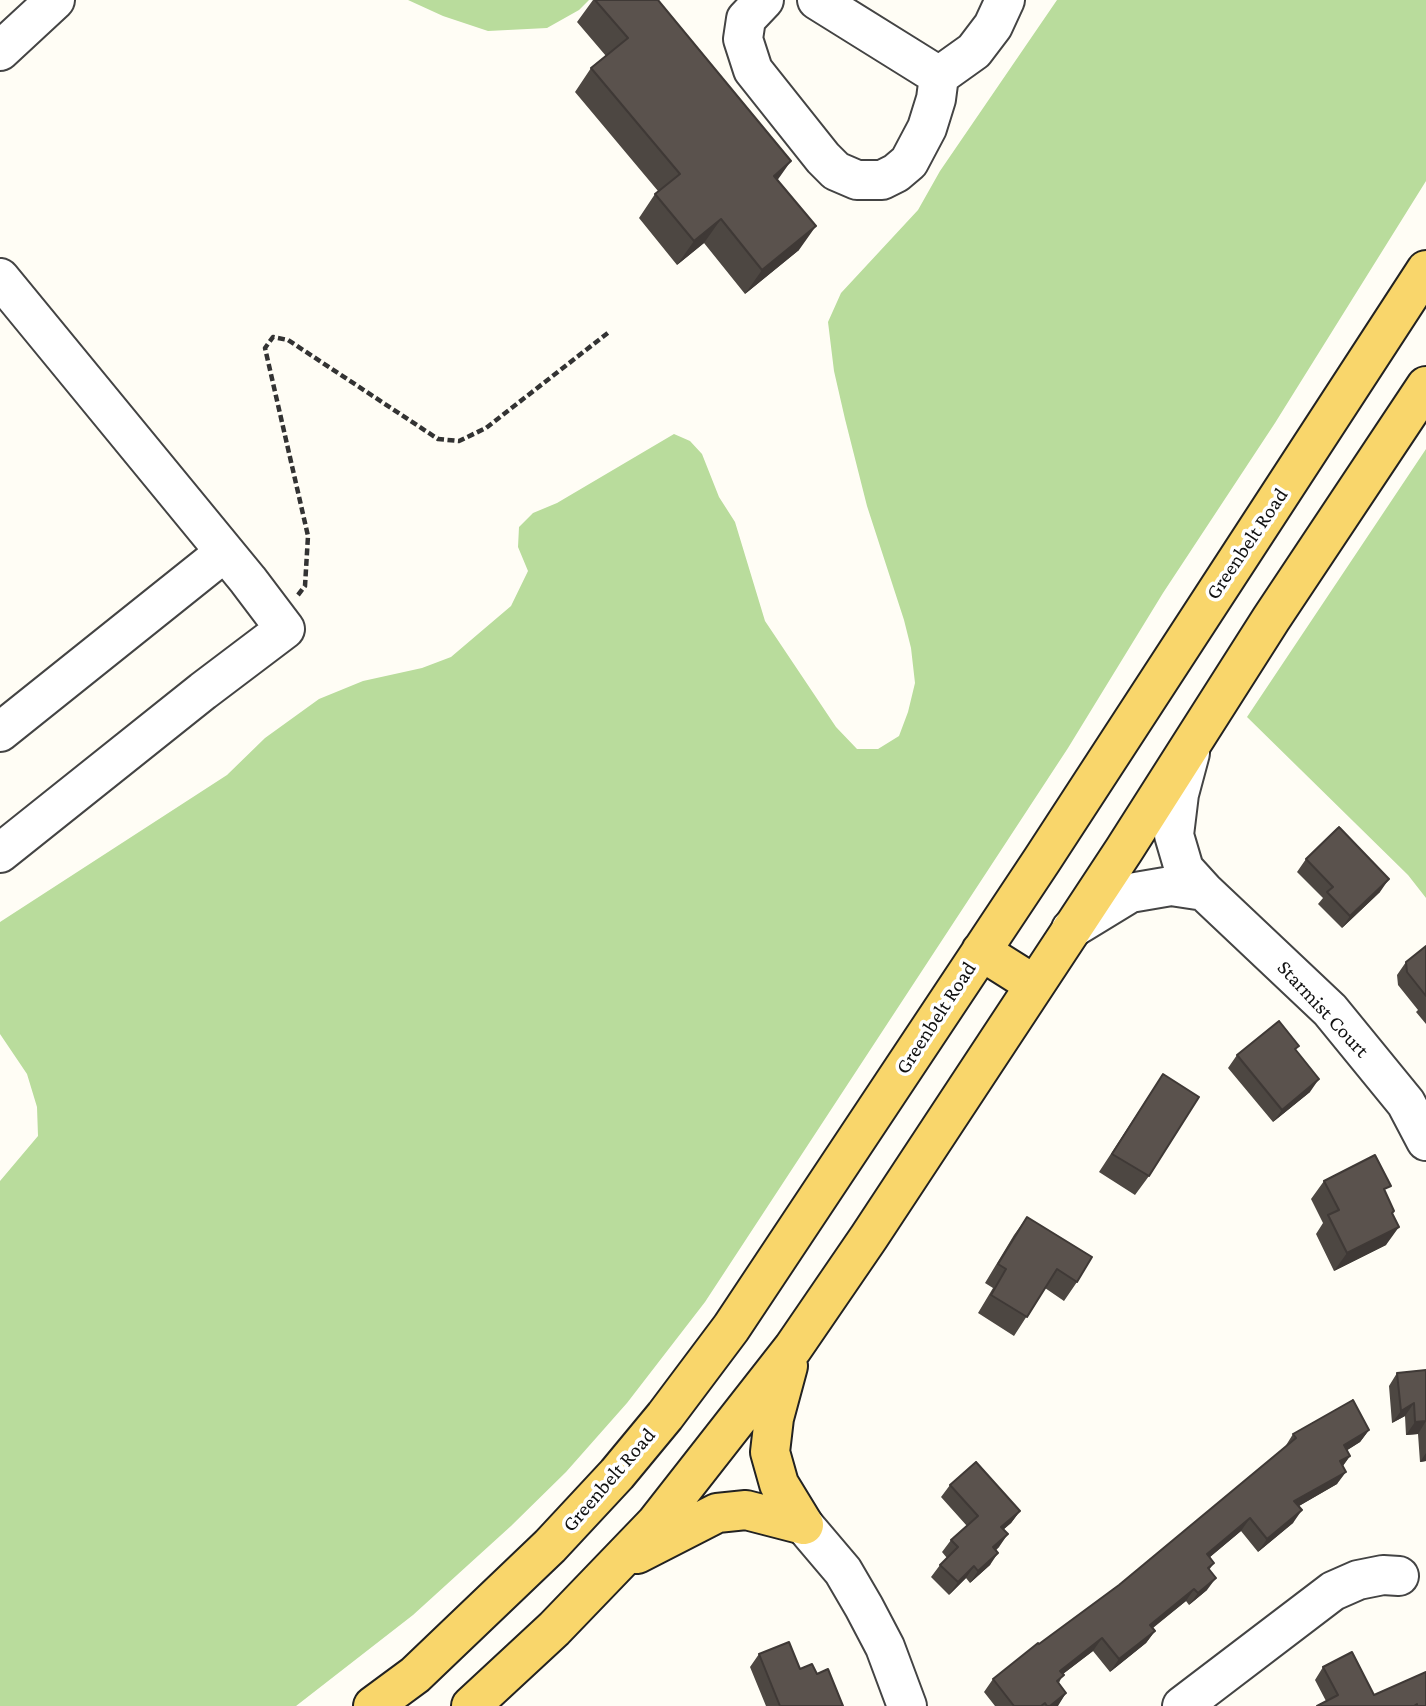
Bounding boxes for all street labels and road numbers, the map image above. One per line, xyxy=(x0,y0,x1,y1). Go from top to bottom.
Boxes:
street label: Greenbelt Road xyxy=(1200,483,1294,605)
street label: Starmist Court xyxy=(1272,955,1374,1063)
street label: Greenbelt Road xyxy=(890,957,982,1079)
street label: Greenbelt Road xyxy=(557,1423,661,1537)

